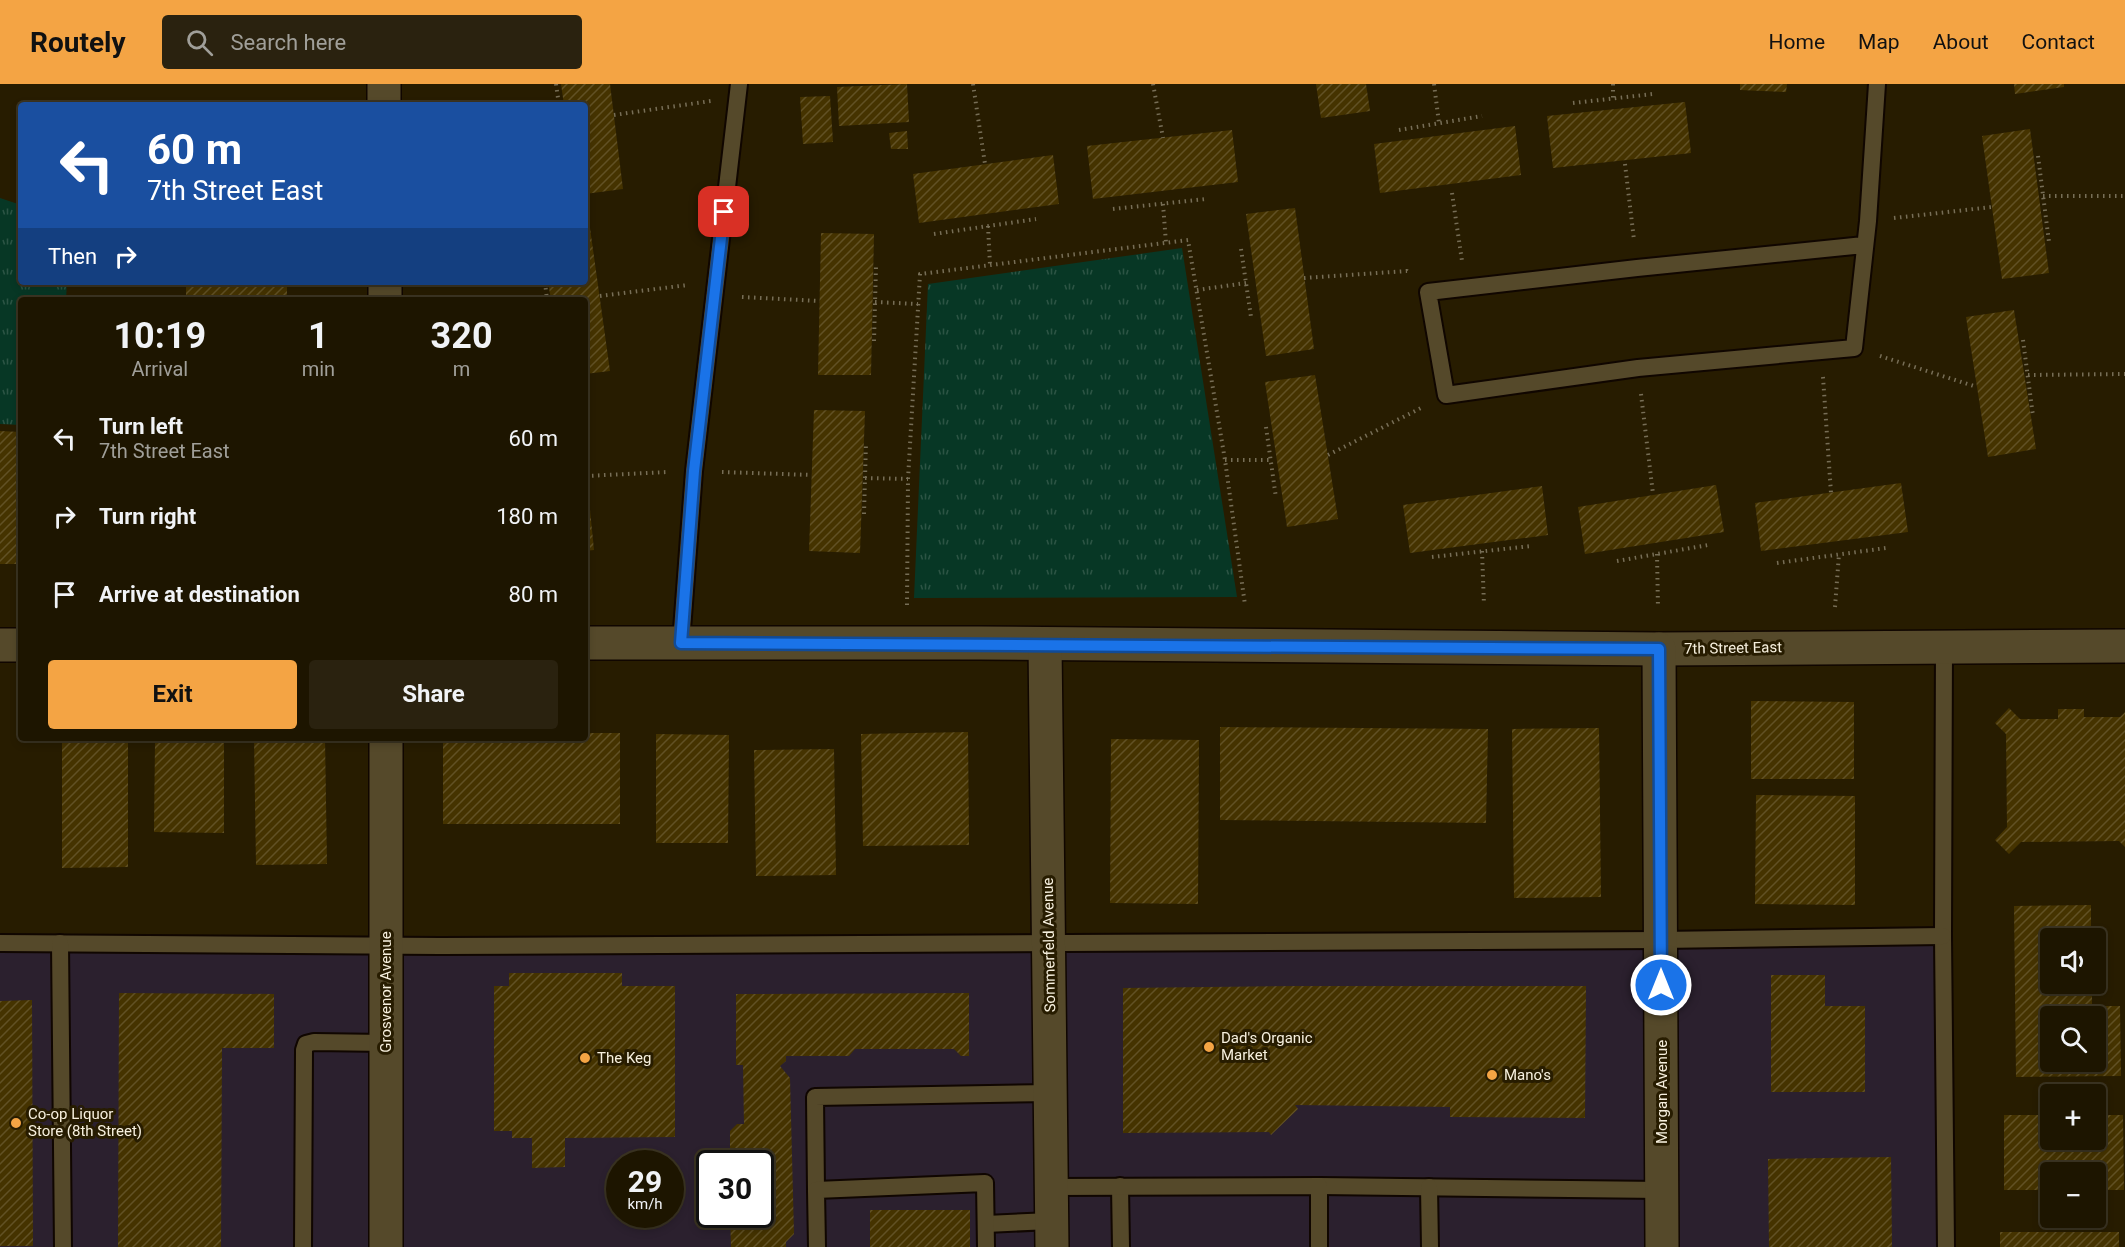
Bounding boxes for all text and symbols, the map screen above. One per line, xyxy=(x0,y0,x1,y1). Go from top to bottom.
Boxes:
search box xyxy=(162,15,582,69)
text: Routely xyxy=(30,26,126,59)
icon: search xyxy=(183,26,216,59)
text: Search here xyxy=(231,30,346,55)
text: Home xyxy=(1769,30,1825,54)
text: Map xyxy=(1858,30,1900,54)
text: About xyxy=(1933,30,1989,54)
text: Contact xyxy=(2022,30,2095,54)
text: 60 m xyxy=(147,125,242,174)
icon: left xyxy=(48,126,126,204)
text: 7th Street East xyxy=(147,175,323,207)
pin xyxy=(698,186,749,237)
icon: arrive xyxy=(707,195,740,228)
icon: right xyxy=(109,240,142,273)
text: Then xyxy=(48,244,97,269)
text: 10:19 xyxy=(113,315,206,357)
text: 1 xyxy=(308,315,329,357)
text: 320 xyxy=(431,315,493,357)
text: Arrival xyxy=(131,357,188,381)
text: min xyxy=(302,357,335,381)
text: m xyxy=(453,357,470,381)
text: Turn left xyxy=(99,414,183,439)
icon: left xyxy=(48,422,81,455)
text: 60 m xyxy=(509,426,558,451)
text: 7th Street East xyxy=(99,439,230,463)
icon: right xyxy=(48,500,81,533)
text: Turn right xyxy=(99,504,196,529)
text: 180 m xyxy=(496,504,558,529)
icon: arrive xyxy=(48,578,81,611)
text: Arrive at destination xyxy=(99,582,300,607)
text: 80 m xyxy=(509,582,558,607)
street label: 7th Street East xyxy=(1684,638,1782,658)
button: Exit xyxy=(48,660,297,729)
button: Share xyxy=(309,660,558,729)
street label: Sommerfeld Avenue xyxy=(1039,877,1059,1013)
map controls xyxy=(2040,928,2106,1228)
button: sound xyxy=(2040,928,2106,994)
street label: Grosvenor Avenue xyxy=(377,931,395,1053)
position arrow xyxy=(1629,953,1693,1017)
button: search xyxy=(2040,1006,2106,1072)
place label: Dad's Organic Market xyxy=(1221,1029,1313,1064)
marker: Dad's Organic Market xyxy=(1202,1040,1216,1054)
street label: Morgan Avenue xyxy=(1653,1040,1671,1144)
place label: The Keg xyxy=(597,1049,652,1067)
marker: The Keg xyxy=(578,1051,592,1065)
place label: Mano's xyxy=(1504,1066,1551,1084)
marker: Mano's xyxy=(1485,1068,1499,1082)
button: + xyxy=(2040,1084,2106,1150)
place label: Co-op Liquor Store (8th Street) xyxy=(28,1105,142,1140)
marker: Co-op Liquor Store (8th Street) xyxy=(9,1116,23,1130)
speed limit sign: 30 xyxy=(696,1150,774,1228)
button: − xyxy=(2040,1162,2106,1228)
text: 29 xyxy=(628,1164,662,1199)
text: km/h xyxy=(627,1195,663,1213)

